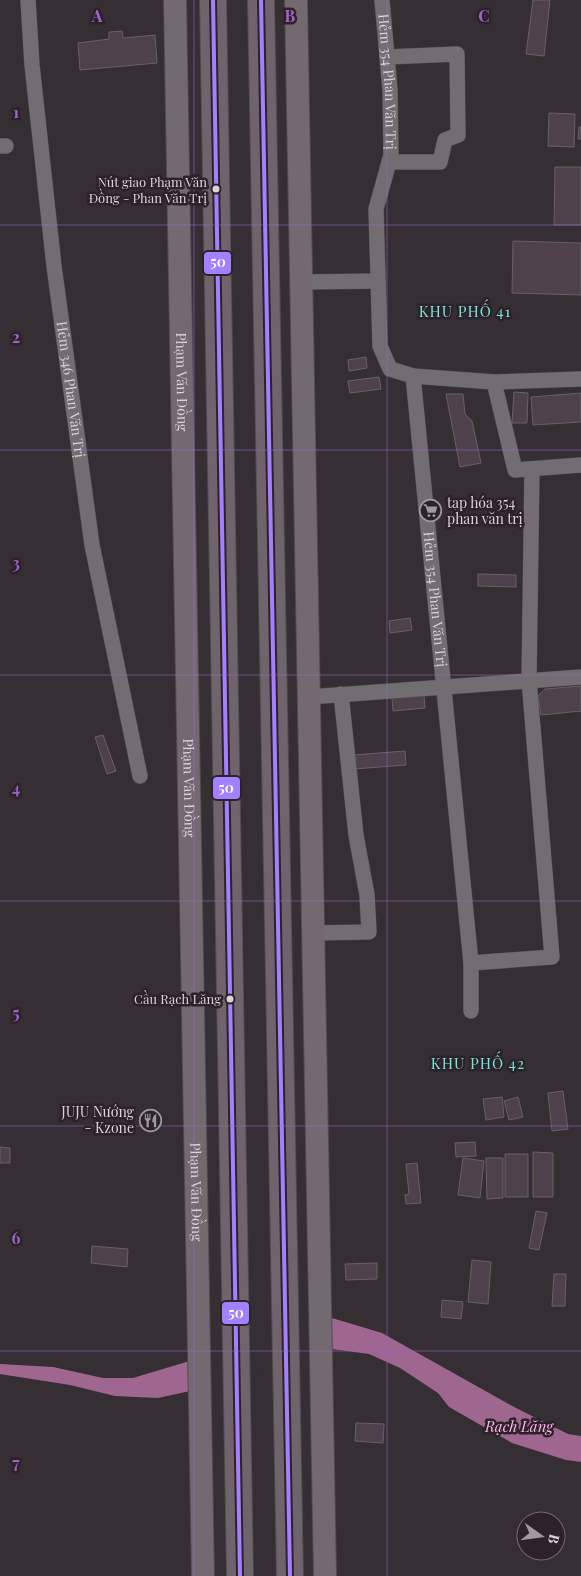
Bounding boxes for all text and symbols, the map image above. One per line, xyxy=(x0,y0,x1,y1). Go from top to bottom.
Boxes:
text: A xyxy=(91,5,103,26)
text: B xyxy=(285,5,296,26)
text: C xyxy=(478,5,490,26)
street label: Hẻm 354 Phan Văn Trị xyxy=(374,13,401,150)
text: 1 xyxy=(13,101,19,122)
place label: Nút giao Phạm Văn Đồng - Phan Văn Trị xyxy=(89,173,207,206)
marker: Nút giao Phạm Văn Đồng - Phan Văn Trị xyxy=(211,184,221,194)
line badge: 50 xyxy=(203,251,232,275)
text: 50 xyxy=(210,252,226,271)
district label: KHU PHỐ 41 xyxy=(419,299,511,321)
street label: Hẻm 346 Phan Văn Trị xyxy=(53,320,90,459)
text: 2 xyxy=(12,326,20,347)
street label: Phạm Văn Đồng xyxy=(172,332,194,432)
place label: tạp hóa 354 phan văn trị xyxy=(447,493,523,528)
supermarket icon: tạp hóa 354 phan văn trị xyxy=(419,499,443,523)
street label: Hẻm 354 Phan Văn Trị xyxy=(419,531,452,668)
text: 3 xyxy=(12,552,20,573)
street label: Phạm Văn Đồng xyxy=(179,738,202,838)
line badge: 50 xyxy=(212,776,241,800)
text: 4 xyxy=(12,777,20,798)
text: 50 xyxy=(218,778,234,797)
place label: Cầu Rạch Lăng xyxy=(134,990,221,1007)
marker: Cầu Rạch Lăng xyxy=(225,994,235,1004)
text: 5 xyxy=(12,1002,20,1023)
district label: KHU PHỐ 42 xyxy=(431,1051,525,1073)
place label: JUJU Nướng - Kzone xyxy=(60,1102,135,1137)
restaurant icon: JUJU Nướng - Kzone xyxy=(138,1108,162,1132)
street label: Phạm Văn Đồng xyxy=(186,1142,209,1242)
text: 6 xyxy=(12,1227,21,1248)
line badge: 50 xyxy=(221,1301,250,1325)
text: 50 xyxy=(228,1303,244,1322)
water label: Rạch Lăng xyxy=(484,1416,554,1436)
text: 7 xyxy=(12,1452,20,1473)
north arrow xyxy=(516,1511,566,1561)
text: B xyxy=(544,1532,564,1546)

